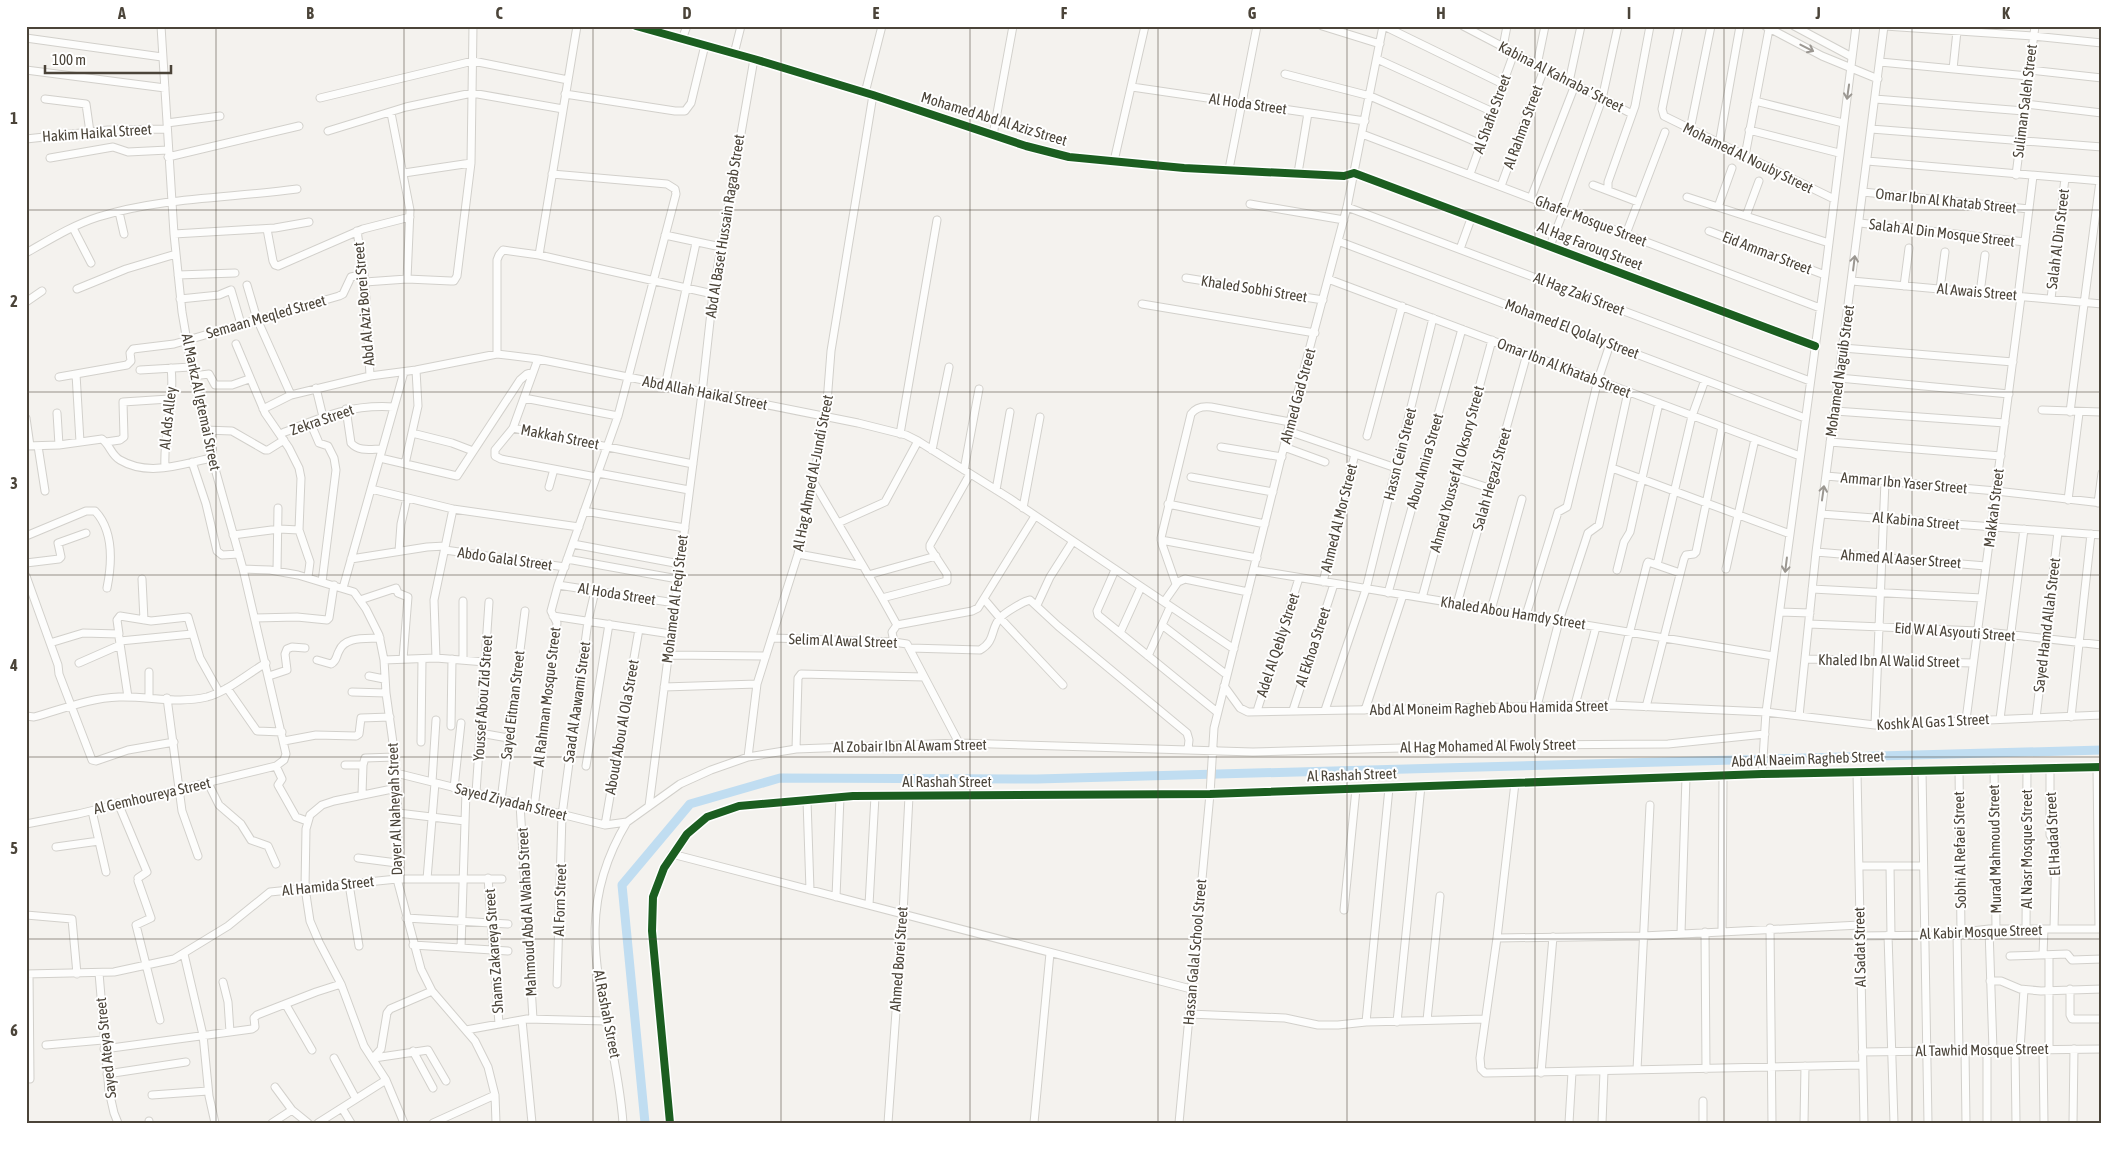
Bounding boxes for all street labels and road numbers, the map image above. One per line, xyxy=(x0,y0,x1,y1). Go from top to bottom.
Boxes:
street label: Kabina Al Kahraba' Street xyxy=(1496,38,1627,115)
street label: Suliman Saleh Street xyxy=(2009,43,2040,159)
street label: Al Shafie Street xyxy=(1469,72,1514,156)
street label: Al Rahma Street xyxy=(1500,83,1546,171)
street label: Mohamed Abd Al Aziz Street xyxy=(919,88,1069,149)
street label: Al Hoda Street xyxy=(1208,90,1288,117)
street label: Mohamed Al Nouby Street xyxy=(1680,119,1816,196)
street label: Hakim Haikal Street xyxy=(42,120,152,145)
street label: Abd Al Baset Hussain Ragab Street xyxy=(702,133,747,319)
street label: Omar Ibn Al Khatab Street xyxy=(1875,185,2017,216)
street label: Salah Al Din Street xyxy=(2043,188,2072,290)
street label: Ghafer Mosque Street xyxy=(1533,191,1649,250)
street label: Salah Al Din Mosque Street xyxy=(1868,215,2016,250)
street label: Al Hag Farouq Street xyxy=(1535,218,1645,273)
street label: Eid Ammar Street xyxy=(1720,228,1814,277)
street label: Abd Al Aziz Borei Street xyxy=(350,241,377,367)
street label: Al Hag Zaki Street xyxy=(1531,268,1627,319)
street label: Khaled Sobhi Street xyxy=(1200,272,1308,305)
street label: Al Awais Street xyxy=(1936,280,2018,303)
street label: Semaan Meqled Street xyxy=(204,291,328,342)
street label: Mohamed El Qolaly Street xyxy=(1503,295,1642,362)
street label: Mohamed Naguib Street xyxy=(1822,304,1857,438)
street label: Al Markz Al Igtemai Street xyxy=(179,332,224,472)
street label: Omar Ibn Al Khatab Street xyxy=(1495,334,1633,401)
street label: Ahmed Gad Street xyxy=(1277,346,1318,446)
street label: Abd Allah Haikal Street xyxy=(641,372,769,413)
street label: Ahmed Youssef Al Oksory Street xyxy=(1426,384,1487,554)
street label: Al Ads Alley xyxy=(156,386,179,450)
street label: Al Hag Ahmed Al-Jundi Street xyxy=(789,393,836,552)
street label: Zekra Street xyxy=(288,401,356,438)
street label: Hassn Cein Street xyxy=(1380,406,1419,502)
street label: Abou Amira Street xyxy=(1403,411,1446,511)
street label: Makkah Street xyxy=(519,421,601,452)
street label: Salah Hegazi Street xyxy=(1469,426,1514,532)
street label: Ahmed Al Mor Street xyxy=(1317,462,1360,574)
street label: Makkah Street xyxy=(1980,467,2007,548)
street label: Ammar Ibn Yaser Street xyxy=(1840,469,1968,497)
street label: Al Kabina Street xyxy=(1872,508,1960,533)
street label: Mohamed Al Feqi Street xyxy=(658,534,691,664)
street label: Abdo Galal Street xyxy=(457,543,554,574)
street label: Ahmed Al Aaser Street xyxy=(1840,546,1962,571)
street label: Sayed Hamd Allah Street xyxy=(2030,557,2063,693)
street label: Al Hoda Street xyxy=(577,579,657,608)
street label: Adel Al Qebly Street xyxy=(1253,591,1302,699)
street label: Khaled Abou Hamdy Street xyxy=(1439,593,1587,632)
street label: Al Ekhoa Street xyxy=(1292,605,1333,689)
street label: Eid W Al Asyouti Street xyxy=(1894,619,2016,644)
street label: Al Rahman Mosque Street xyxy=(529,626,564,768)
street label: Selim Al Awal Street xyxy=(788,630,898,651)
street label: Youssef Abou Zid Street xyxy=(470,634,495,762)
street label: Saad Al Aawami Street xyxy=(560,640,593,764)
street label: Sayed Eitman Street xyxy=(497,650,528,760)
street label: Khaled Ibn Al Walid Street xyxy=(1818,651,1960,670)
street label: Aboud Abou Al Ola Street xyxy=(601,658,642,796)
street label: Abd Al Moneim Ragheb Abou Hamida Street xyxy=(1370,697,1608,718)
street label: Koshk Al Gas 1 Street xyxy=(1876,710,1990,733)
street label: Al Hag Mohamed Al Fwoly Street xyxy=(1400,735,1576,756)
street label: Al Zobair Ibn Al Awam Street xyxy=(833,736,987,755)
street label: Dayer Al Naheyah Street xyxy=(384,742,405,876)
street label: Abd Al Naeim Ragheb Street xyxy=(1731,747,1885,770)
street label: Al Rashah Street xyxy=(1307,764,1397,785)
street label: Al Rashah Street xyxy=(902,773,992,790)
street label: Al Gemhoureya Street xyxy=(92,774,212,817)
street label: Sayed Ziyadah Street xyxy=(453,779,569,824)
street label: Murad Mahmoud Street xyxy=(1985,784,2004,914)
street label: Al Nasr Mosque Street xyxy=(2018,789,2035,909)
street label: Sobhi Al Refaei Street xyxy=(1950,791,1969,909)
street label: El Hadad Street xyxy=(2042,791,2063,877)
street label: Mahmoud Abd Al Wahab Street xyxy=(514,827,539,997)
street label: Al Forn Street xyxy=(550,863,569,937)
street label: Al Hamida Street xyxy=(281,872,375,899)
street label: Hassan Galal School Street xyxy=(1180,878,1209,1026)
street label: Shams Zakareya Street xyxy=(481,888,506,1014)
street label: Ahmed Borei Street xyxy=(886,906,911,1012)
street label: Al Sadat Street xyxy=(1850,907,1869,987)
street label: Al Kabir Mosque Street xyxy=(1919,921,2043,942)
street label: Al Rashah Street xyxy=(591,968,624,1060)
street label: Sayed Ateya Street xyxy=(92,997,119,1099)
street label: Al Tawhid Mosque Street xyxy=(1915,1040,2049,1059)

